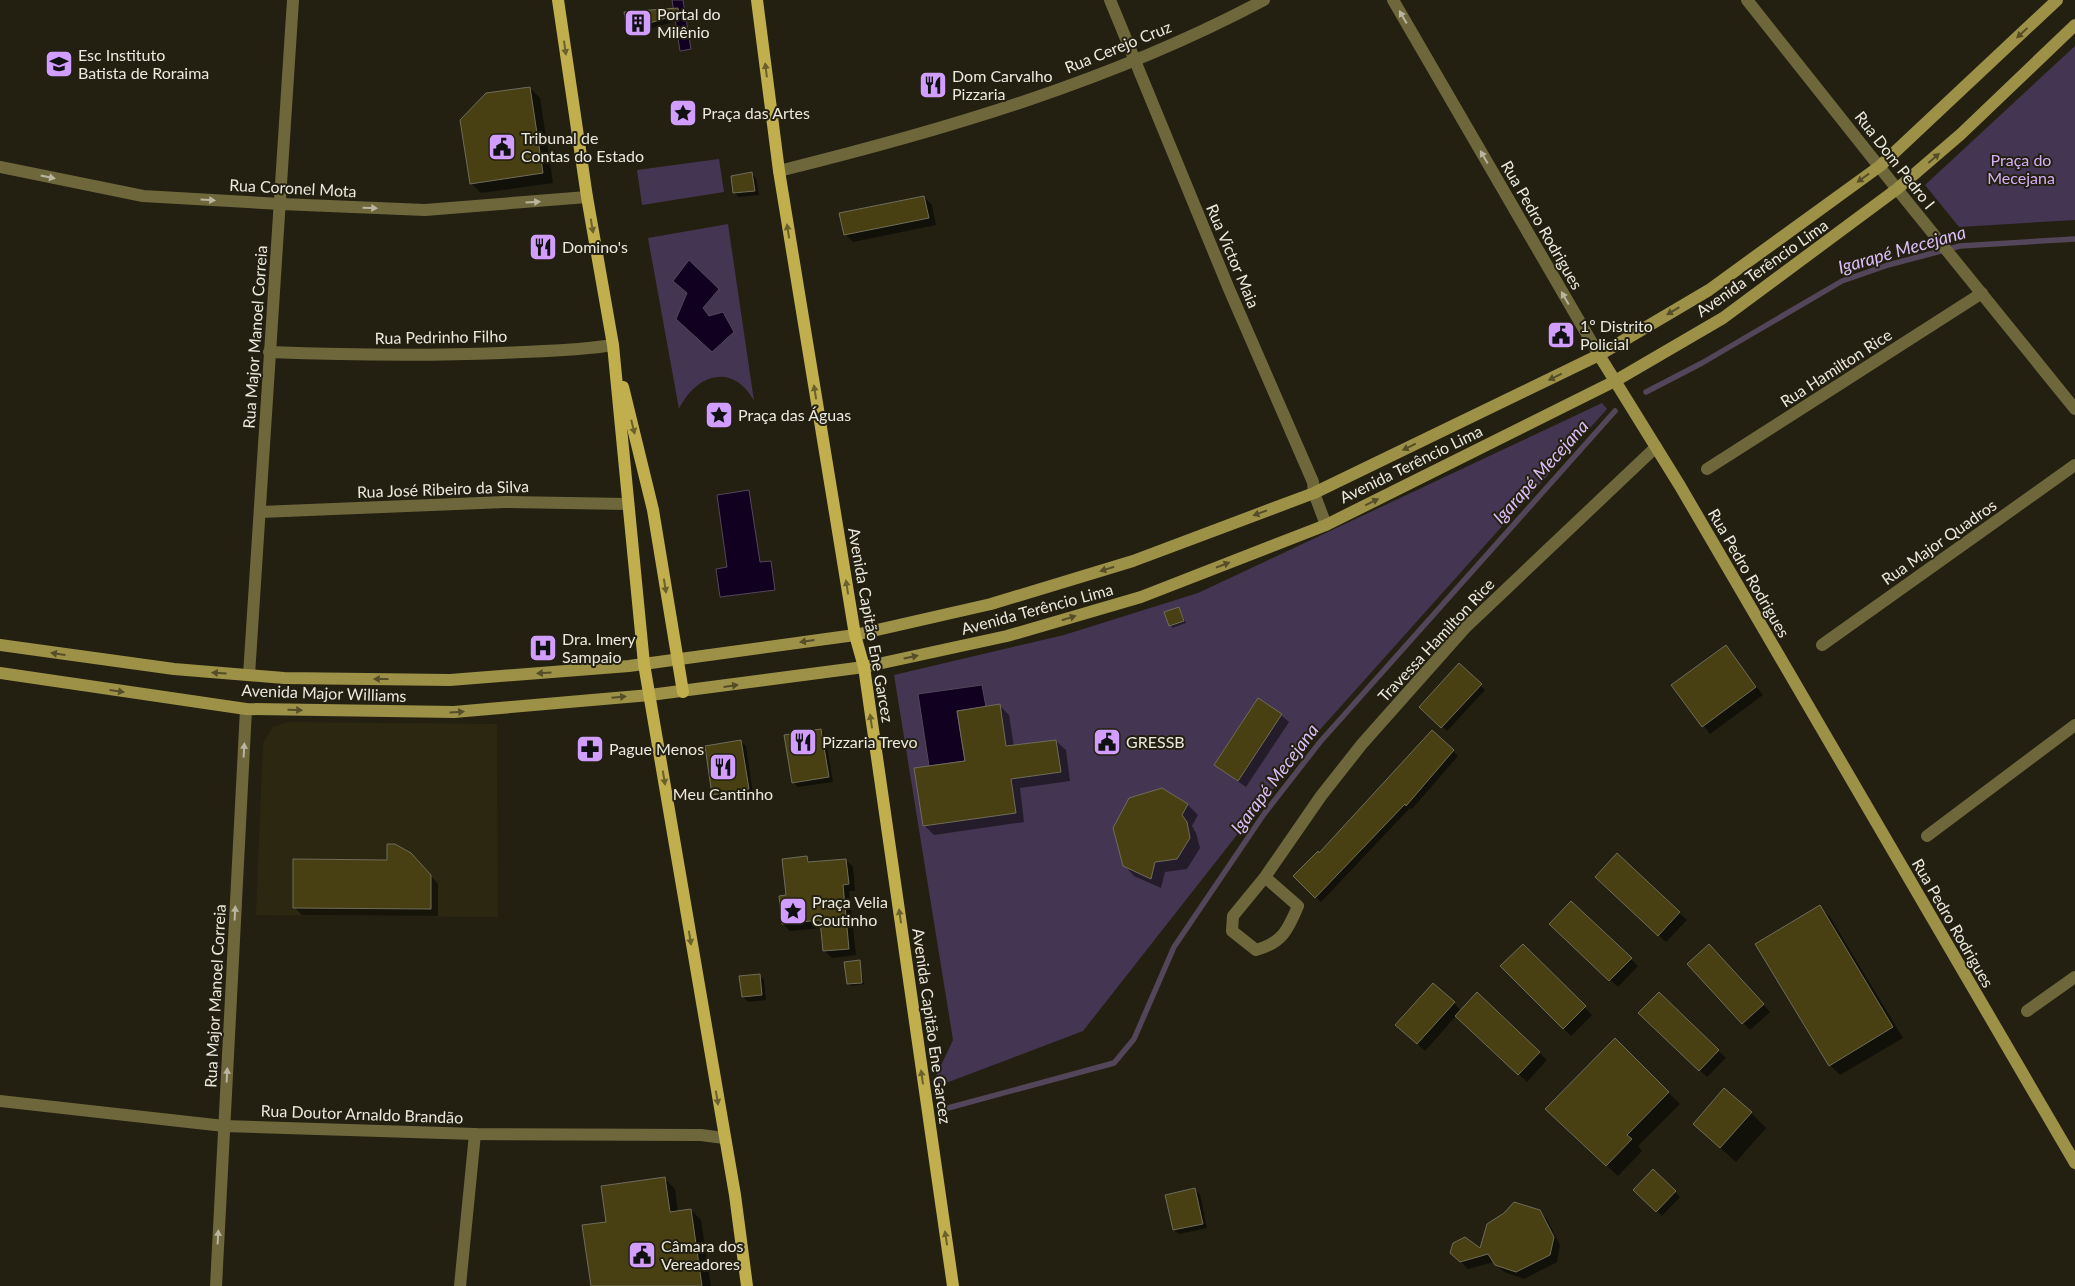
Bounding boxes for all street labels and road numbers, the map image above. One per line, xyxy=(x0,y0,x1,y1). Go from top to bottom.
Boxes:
street label: Rua Cerejo Cruz xyxy=(1062,17,1174,77)
street label: Rua Dom Pedro I xyxy=(1851,107,1939,212)
street label: Rua Pedro Rodrigues xyxy=(1498,157,1587,293)
street label: Rua Coronel Mota xyxy=(229,175,357,200)
street label: Rua Victor Maia xyxy=(1203,201,1264,311)
street label: Avenida Terêncio Lima xyxy=(1692,215,1831,320)
street label: Rua Major Manoel Correia xyxy=(239,245,270,429)
street label: Rua Hamilton Rice xyxy=(1777,325,1895,411)
street label: Rua Pedrinho Filho xyxy=(375,326,507,347)
street label: Avenida Terêncio Lima xyxy=(1336,421,1485,506)
street label: Rua José Ribeiro da Silva xyxy=(357,476,529,501)
street label: Rua Major Quadros xyxy=(1878,495,2000,588)
street label: Rua Pedro Rodrigues xyxy=(1705,505,1794,641)
street label: Avenida Capitão Ene Garcez xyxy=(845,526,898,724)
street label: Travessa Hamilton Rice xyxy=(1374,574,1498,705)
street label: Avenida Terêncio Lima xyxy=(959,579,1115,638)
street label: Avenida Major Williams xyxy=(241,680,407,705)
street label: Rua Pedro Rodrigues xyxy=(1909,855,1998,991)
street label: Rua Major Manoel Correia xyxy=(200,904,229,1088)
street label: Avenida Capitão Ene Garcez xyxy=(909,927,956,1125)
street label: Rua Doutor Arnaldo Brandão xyxy=(260,1100,464,1127)

